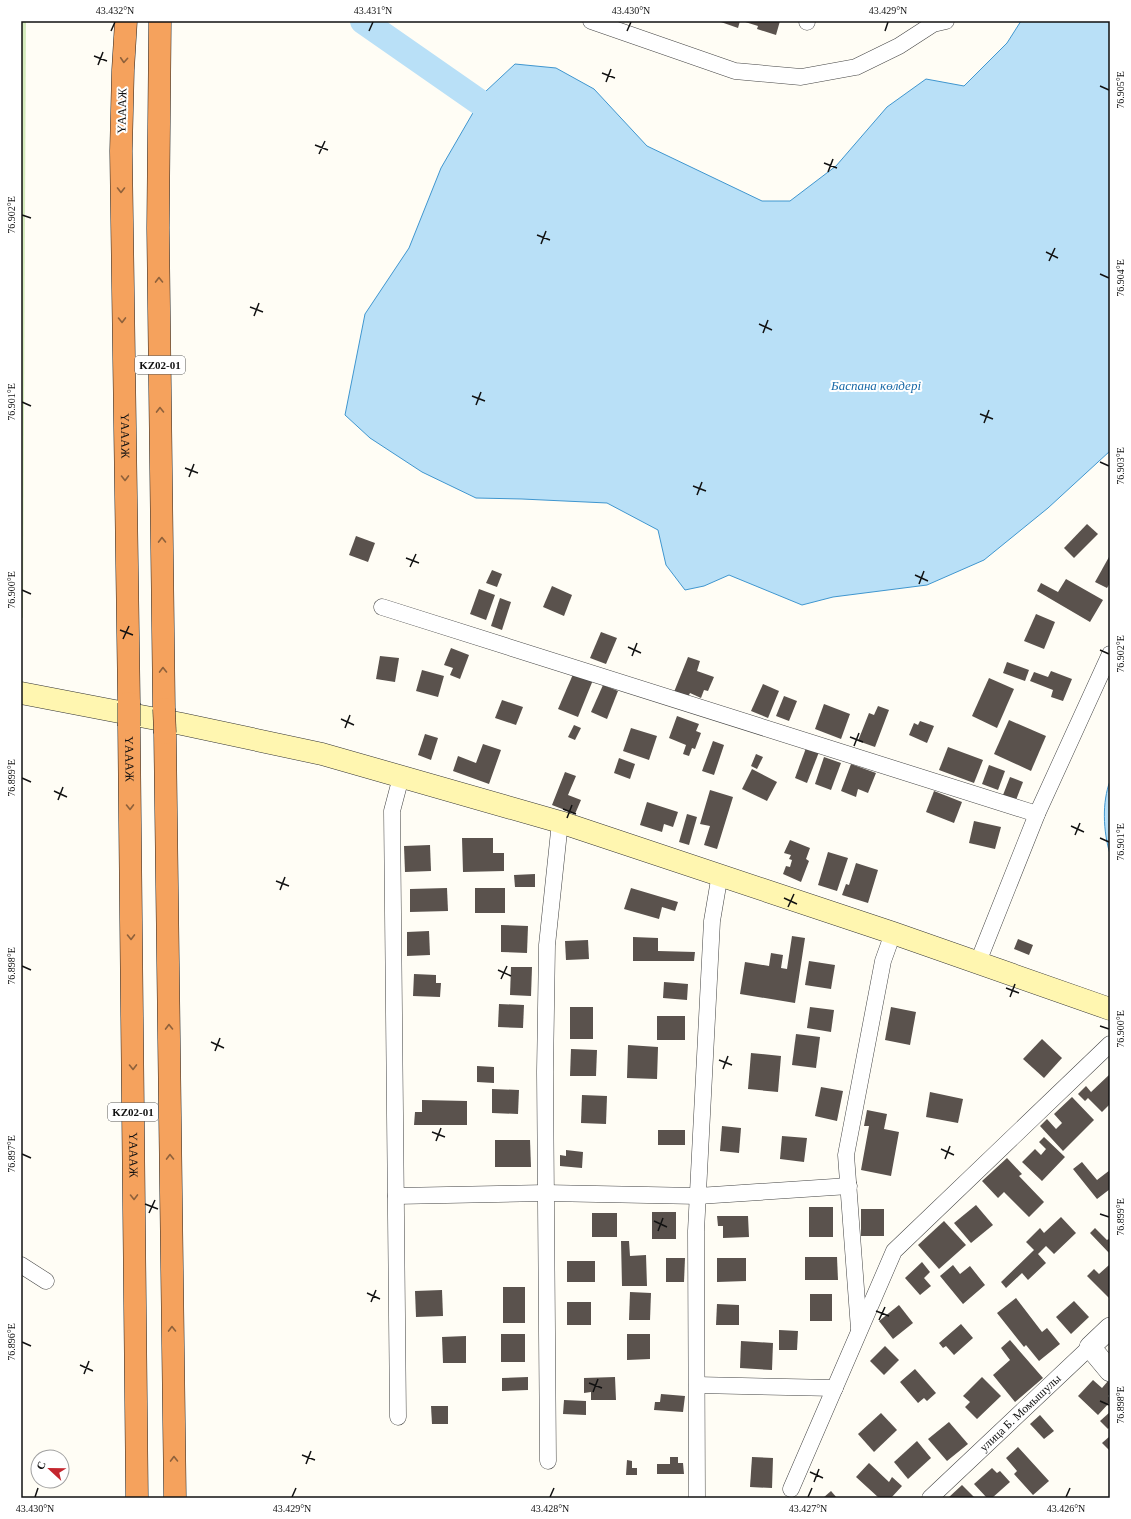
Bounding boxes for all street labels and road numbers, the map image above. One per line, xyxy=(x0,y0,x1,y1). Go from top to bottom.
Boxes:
street label: ҮАААЖ xyxy=(115,88,129,134)
road number: KZ02-01 xyxy=(135,356,185,374)
street label: ҮАААЖ xyxy=(118,413,132,459)
street label: ҮАААЖ xyxy=(122,736,137,782)
road number: KZ02-01 xyxy=(108,1103,158,1121)
street label: ҮАААЖ xyxy=(126,1132,141,1178)
street label: улица Б. Момышулы xyxy=(977,1371,1064,1454)

